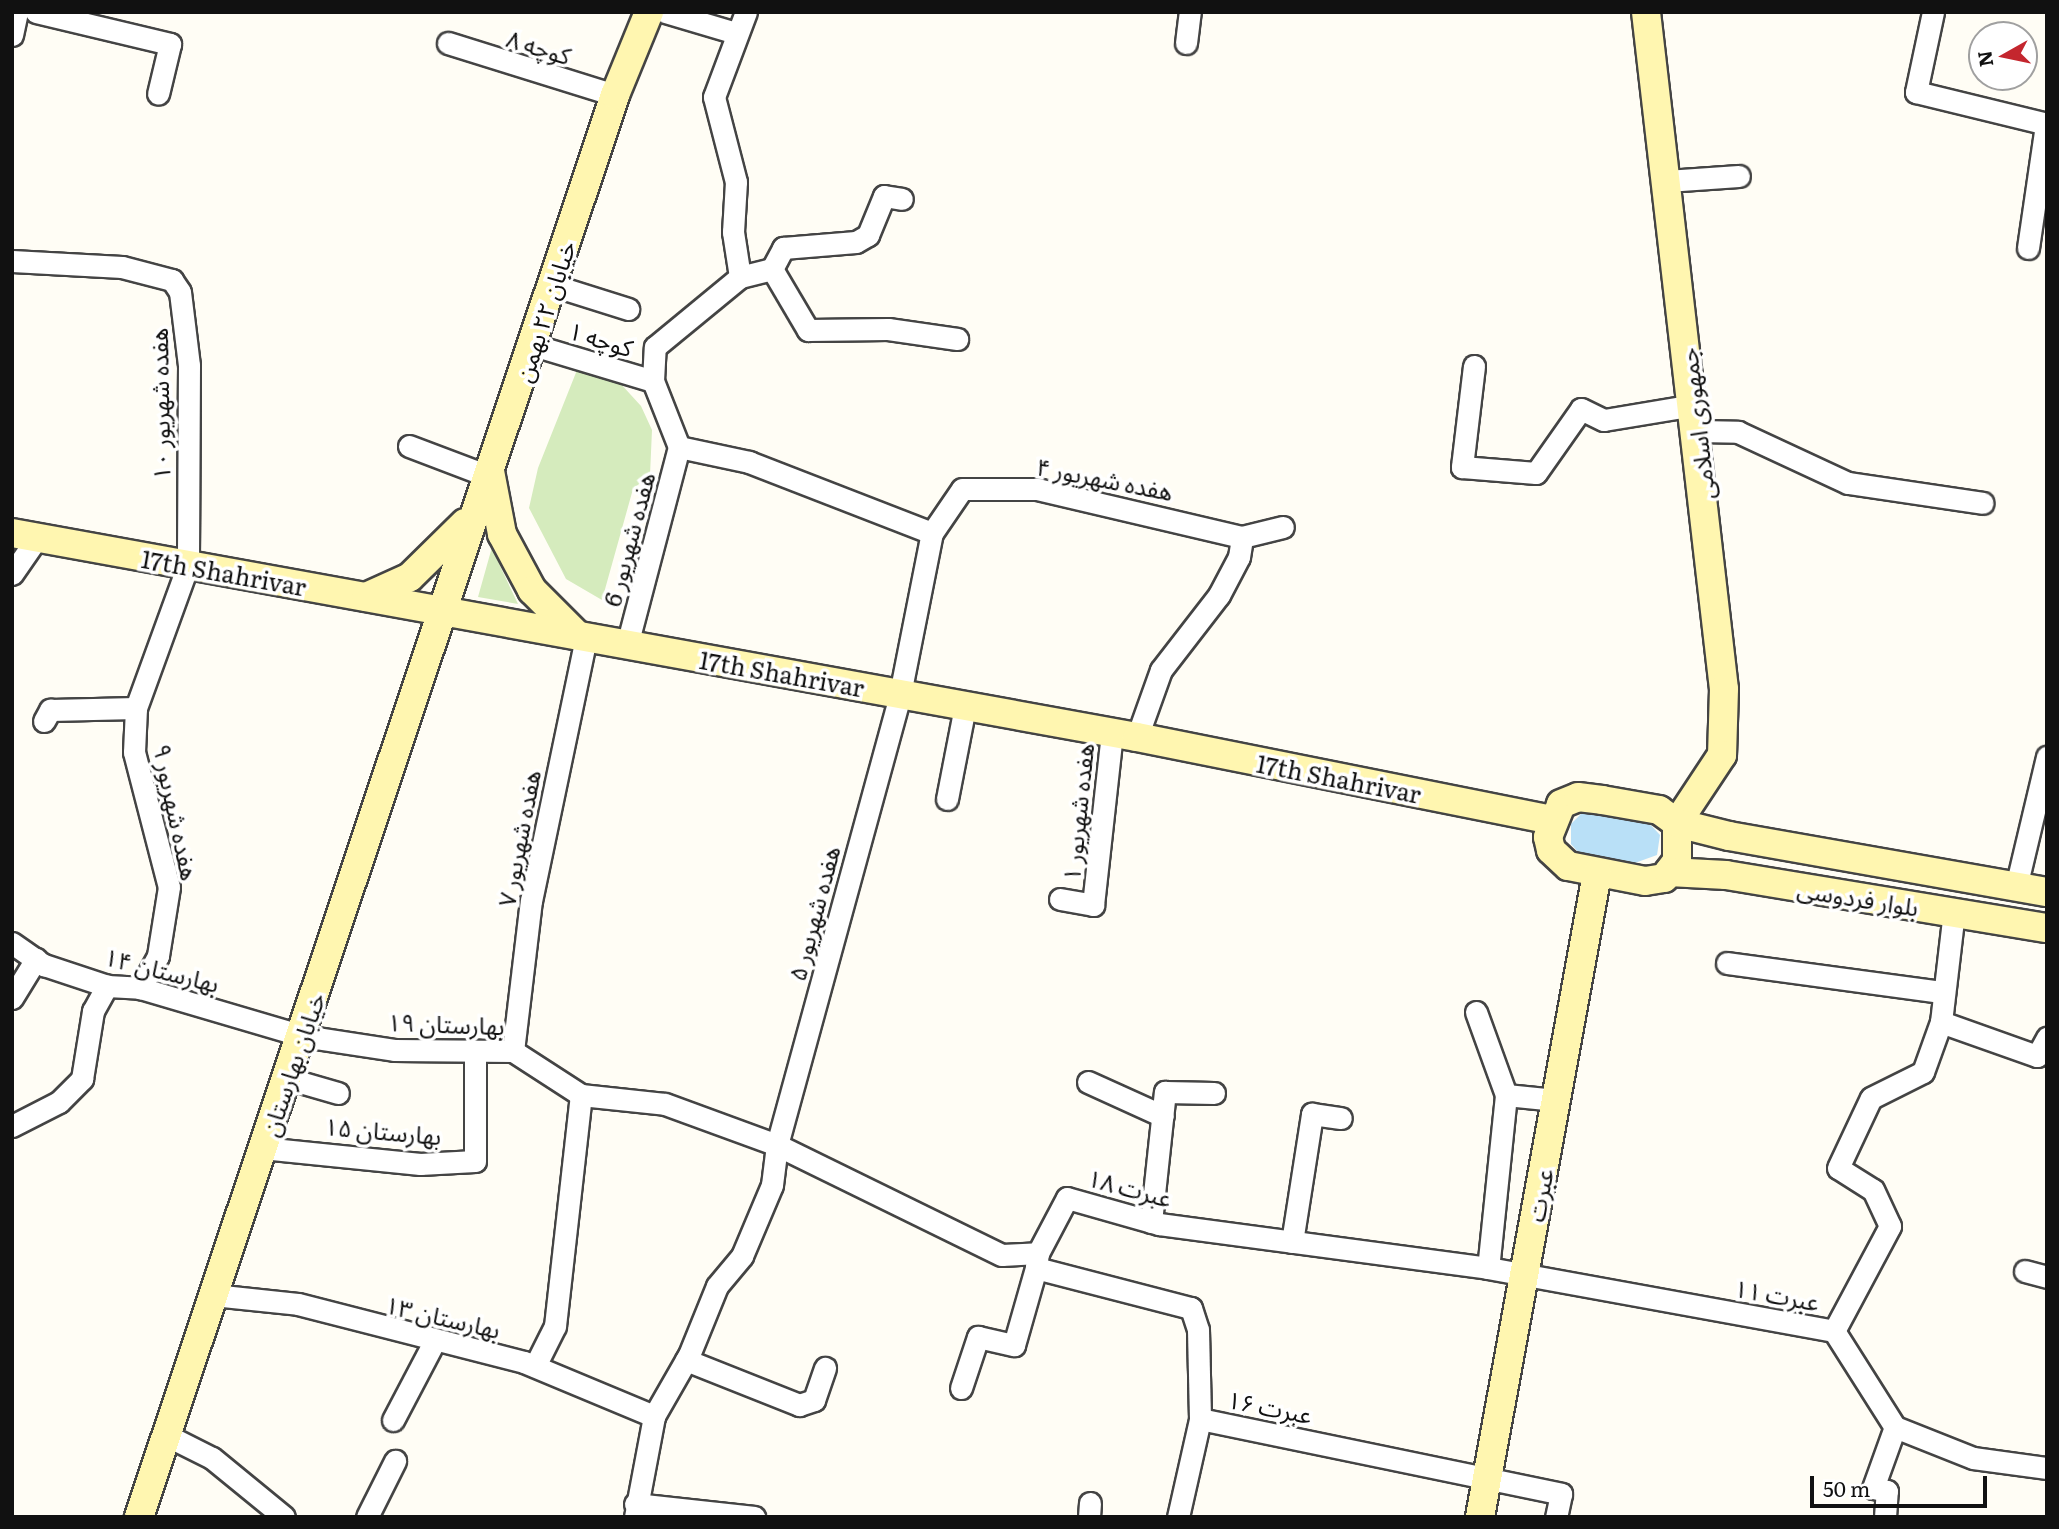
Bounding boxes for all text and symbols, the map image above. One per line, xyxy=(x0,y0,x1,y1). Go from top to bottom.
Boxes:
north arrow xyxy=(1968,21,2038,91)
street label: کوچه ۸ xyxy=(503,23,575,69)
text: N xyxy=(1969,49,1999,69)
street label: خیابان ۲۲ بهمن xyxy=(508,237,580,385)
street label: کوچه ۱ xyxy=(565,315,637,361)
street label: هفده شهریور ۱۰ xyxy=(143,328,175,480)
street label: جمهوری اسلامی xyxy=(1672,347,1720,501)
street label: هفده شهریور ۴ xyxy=(1034,451,1176,505)
street label: هفده شهریور 6 xyxy=(596,469,660,609)
street label: 17th Shahrivar xyxy=(139,543,309,601)
street label: 17th Shahrivar xyxy=(697,644,867,702)
street label: هفده شهریور ۹ xyxy=(149,741,205,883)
street label: هفده شهریور ۱ xyxy=(1055,742,1099,882)
street label: 17th Shahrivar xyxy=(1254,748,1424,808)
street label: هفده شهریور ۷ xyxy=(491,767,545,909)
street label: هفده شهریور ۵ xyxy=(781,842,845,984)
street label: بلوار فردوسی xyxy=(1795,873,1921,921)
street label: بهارستان ۱۴ xyxy=(102,941,222,997)
street label: خیابان بهارستان xyxy=(254,989,330,1139)
street label: بهارستان ۱۹ xyxy=(387,1007,505,1039)
street label: بهارستان ۱۵ xyxy=(323,1111,443,1149)
street label: عبرت ۱۸ xyxy=(1085,1162,1175,1212)
street label: عبرت xyxy=(1520,1166,1558,1224)
street label: عبرت ۱۱ xyxy=(1732,1272,1822,1316)
street label: بهارستان ۱۳ xyxy=(383,1289,503,1343)
street label: عبرت ۱۶ xyxy=(1225,1384,1315,1428)
scale bar xyxy=(1814,1462,1991,1506)
text: 50 m xyxy=(1823,1472,1870,1503)

